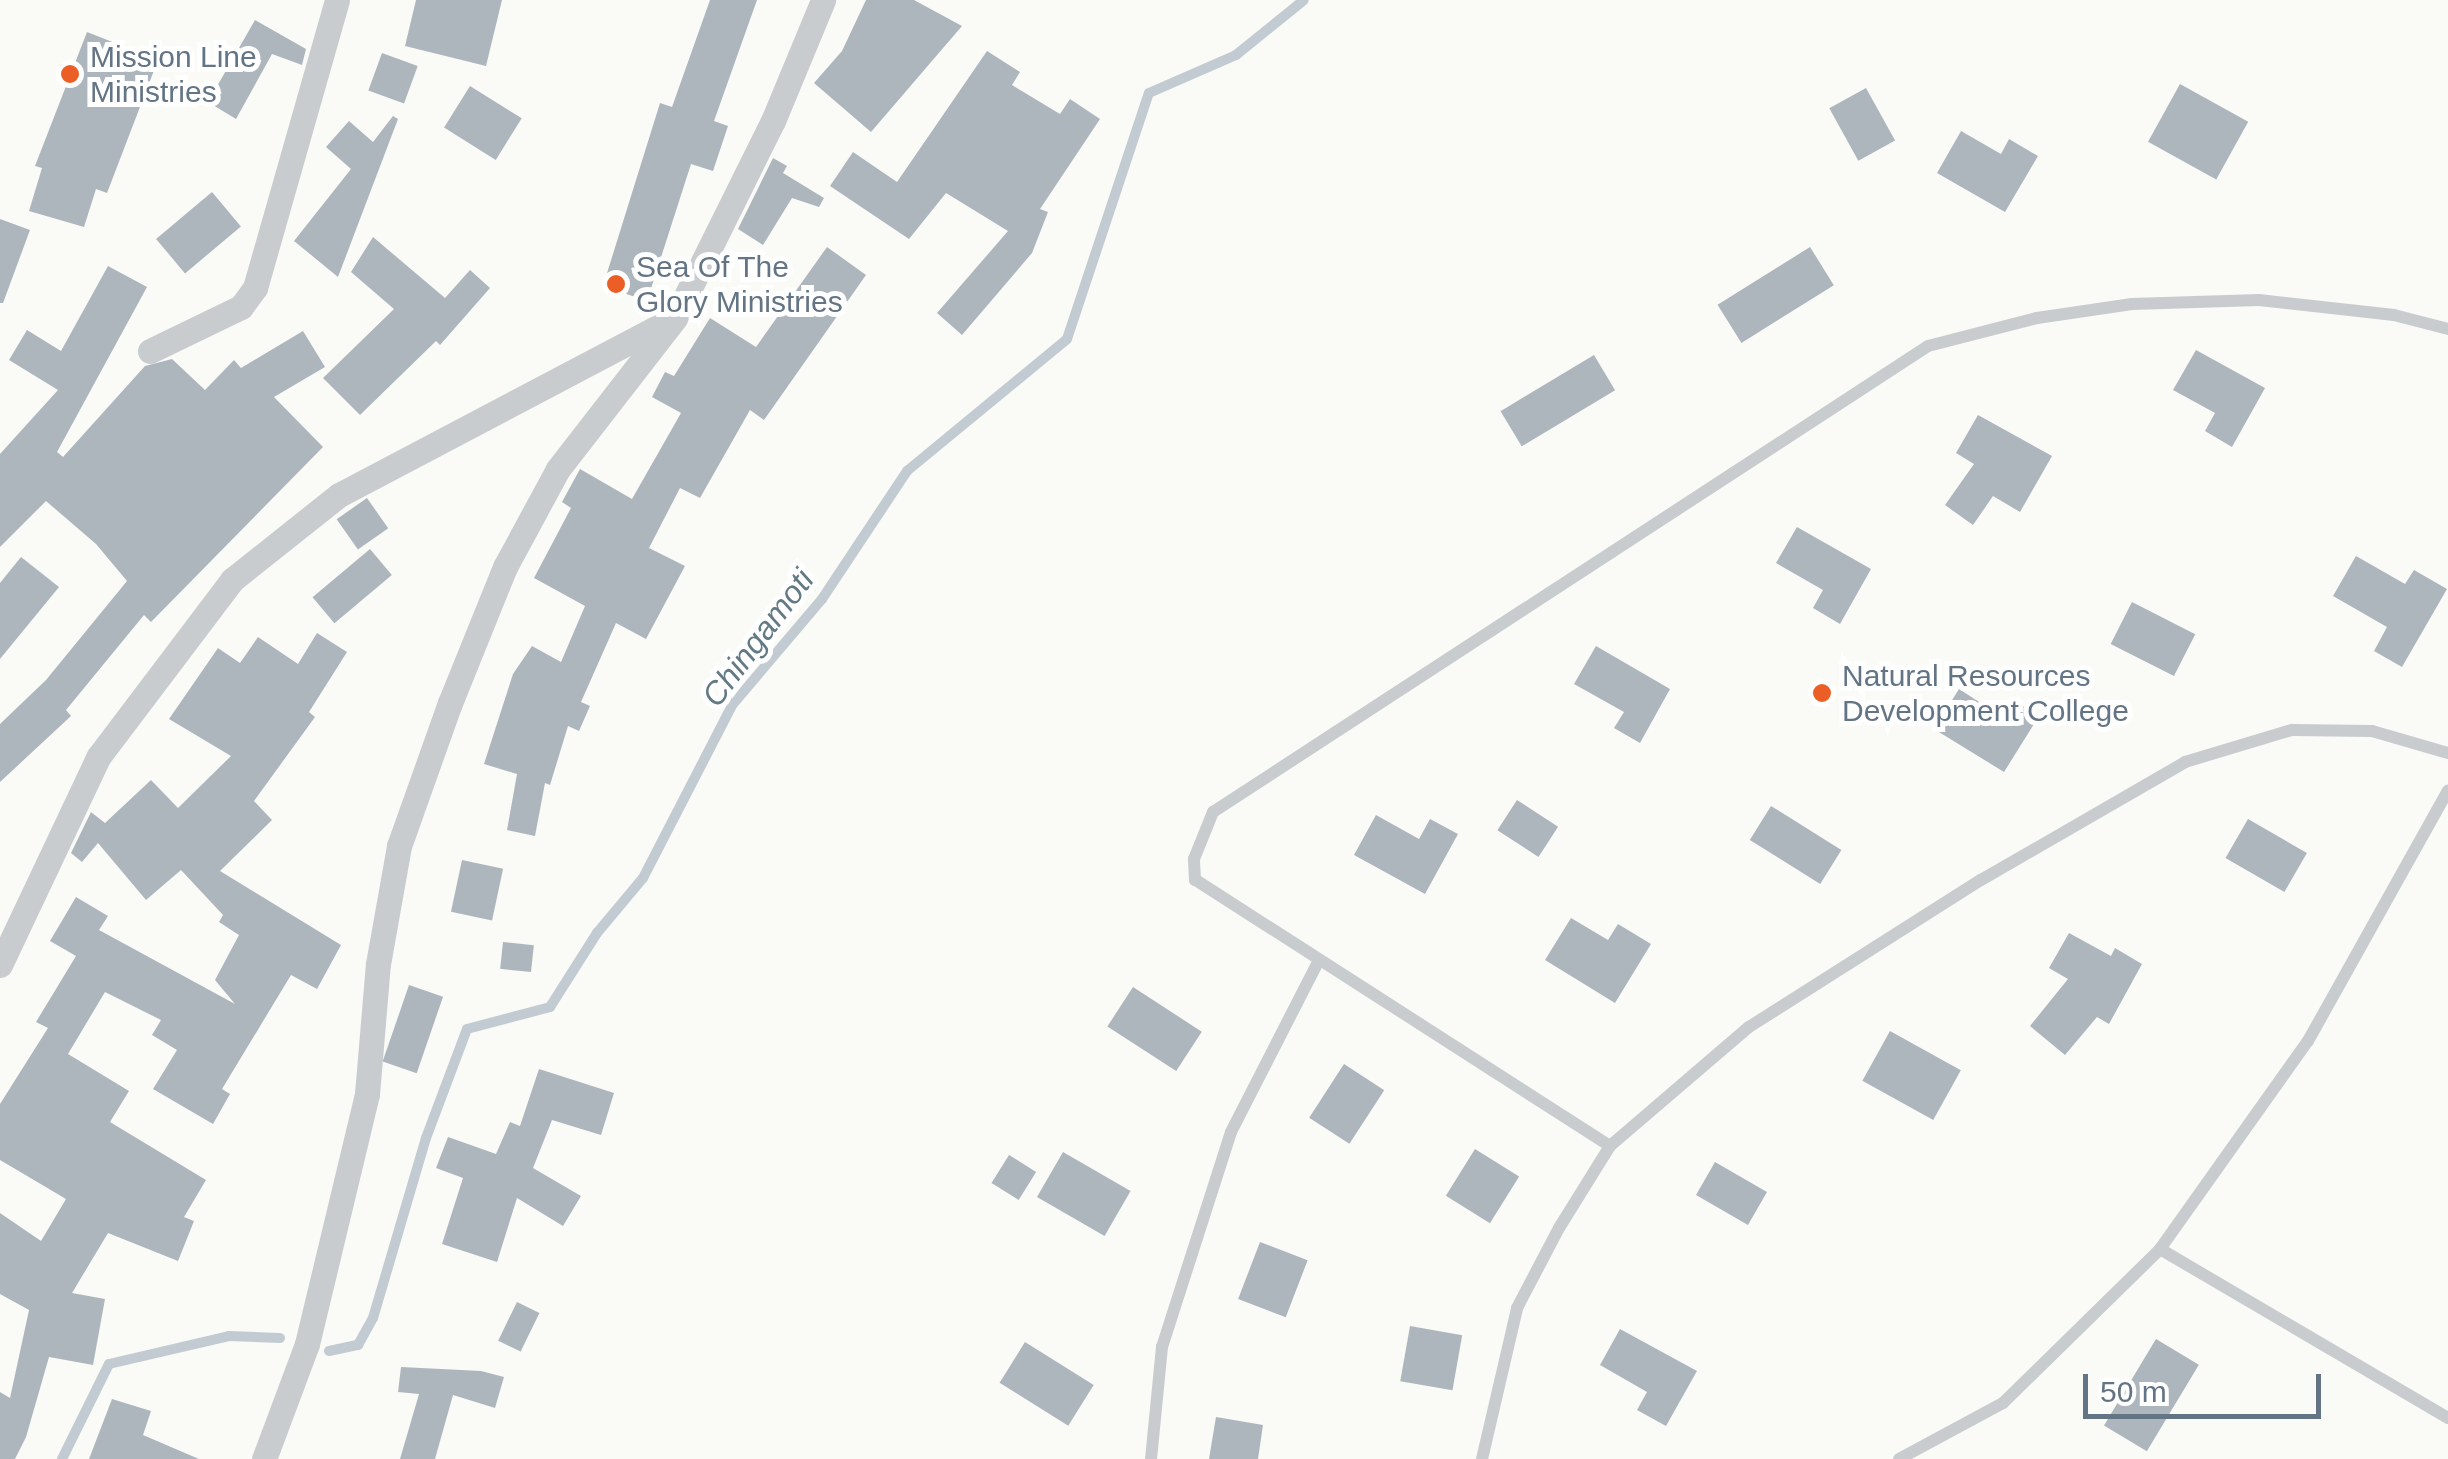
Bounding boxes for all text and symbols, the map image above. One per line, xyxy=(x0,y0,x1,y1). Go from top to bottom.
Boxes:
place label: Mission Line Ministries xyxy=(90,39,257,110)
marker: Mission Line Ministries xyxy=(59,63,81,85)
place label: Sea Of The Glory Ministries xyxy=(636,249,843,320)
marker: Sea Of The Glory Ministries xyxy=(605,273,627,295)
water label: Chingamoti xyxy=(694,562,822,714)
place label: Natural Resources Development College xyxy=(1842,658,2129,728)
marker: Natural Resources Development College xyxy=(1811,682,1833,704)
scale bar xyxy=(2088,1354,2326,1416)
text: 50 m xyxy=(2100,1375,2167,1408)

